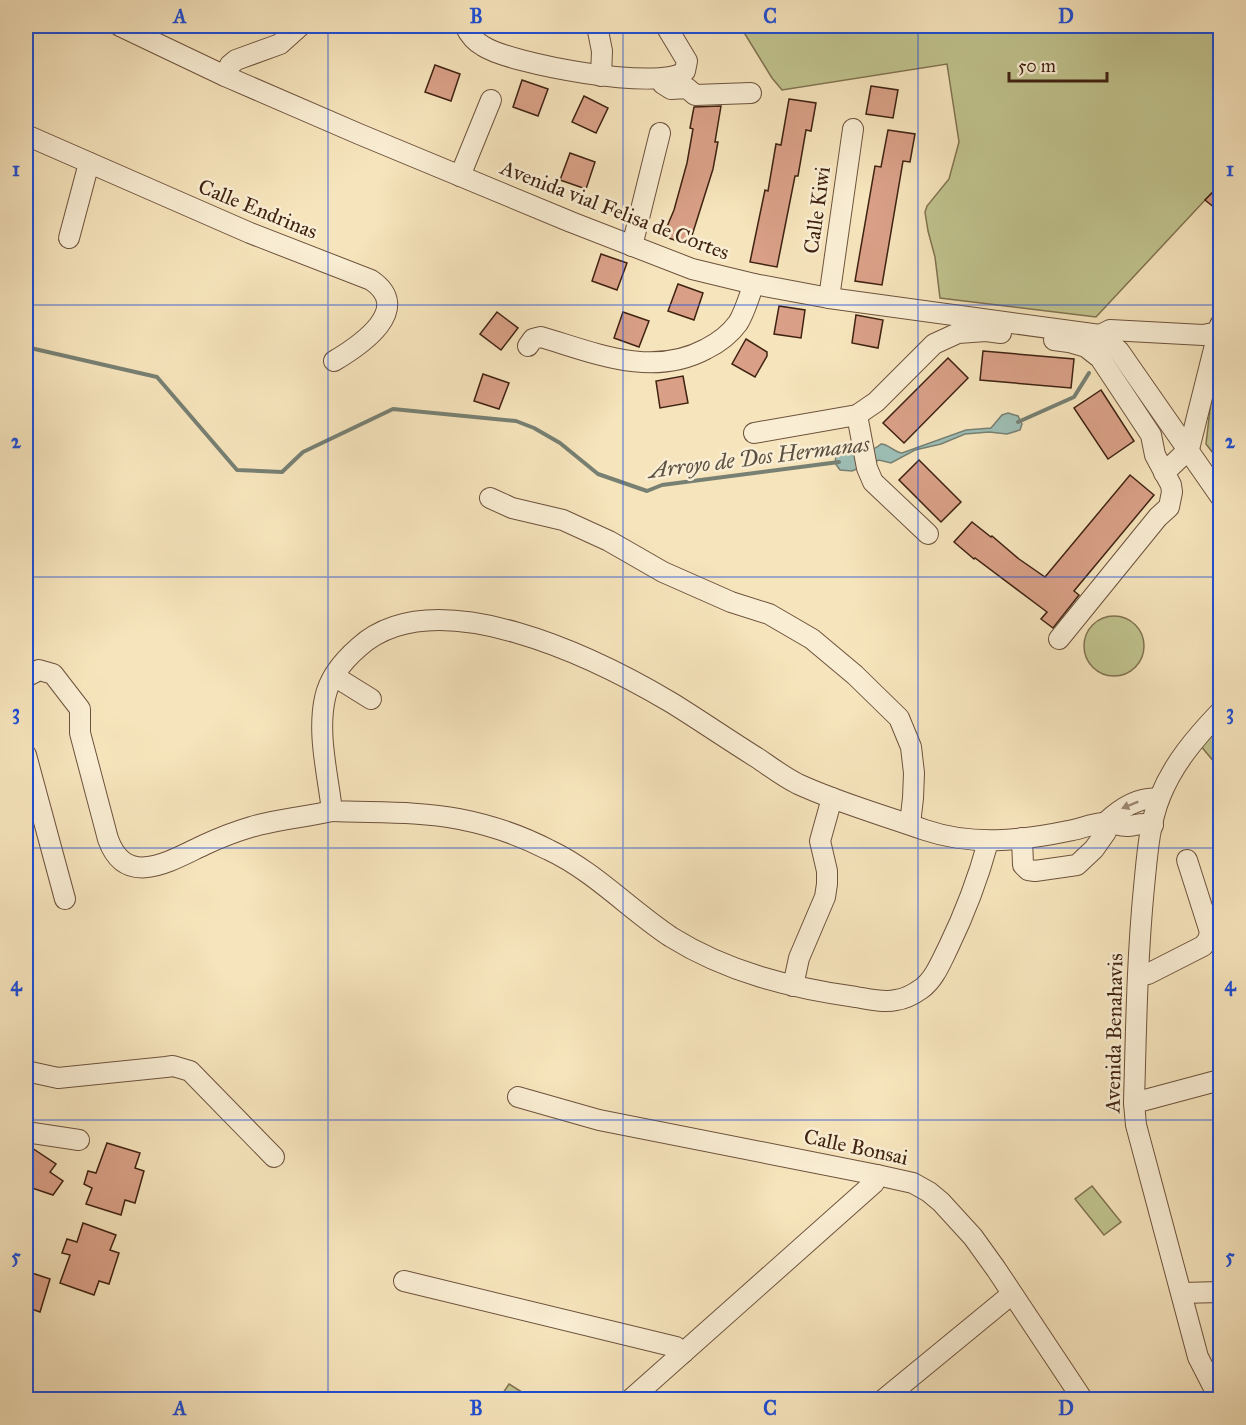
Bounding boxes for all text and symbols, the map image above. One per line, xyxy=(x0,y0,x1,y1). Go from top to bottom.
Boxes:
text: A xyxy=(171,4,187,28)
text: B xyxy=(469,4,483,28)
text: C xyxy=(763,4,777,28)
text: D xyxy=(1058,4,1074,28)
scale bar xyxy=(1009,45,1106,83)
text: 50 m xyxy=(1018,55,1056,77)
street label: Avenida vial Felisa de Cortes xyxy=(496,154,733,266)
text: 1 xyxy=(12,157,20,181)
text: 1 xyxy=(1226,157,1234,181)
street label: Calle Kiwi xyxy=(798,165,836,255)
street label: Calle Endrinas xyxy=(195,173,321,245)
text: 2 xyxy=(11,429,22,453)
text: 2 xyxy=(1225,429,1236,453)
water label: Arroyo de Dos Hermanas xyxy=(645,430,872,484)
text: 3 xyxy=(12,700,20,725)
text: 3 xyxy=(1226,700,1234,725)
one-way arrow xyxy=(1121,800,1139,810)
street label: Avenida Benahavis xyxy=(1100,953,1128,1114)
text: 4 xyxy=(10,972,22,997)
text: 4 xyxy=(1224,972,1236,997)
street label: Calle Bonsai xyxy=(801,1123,911,1171)
text: 5 xyxy=(11,1244,21,1268)
text: 5 xyxy=(1225,1244,1235,1268)
text: A xyxy=(171,1396,187,1420)
text: B xyxy=(469,1396,483,1420)
text: C xyxy=(763,1396,777,1420)
text: D xyxy=(1058,1396,1074,1420)

